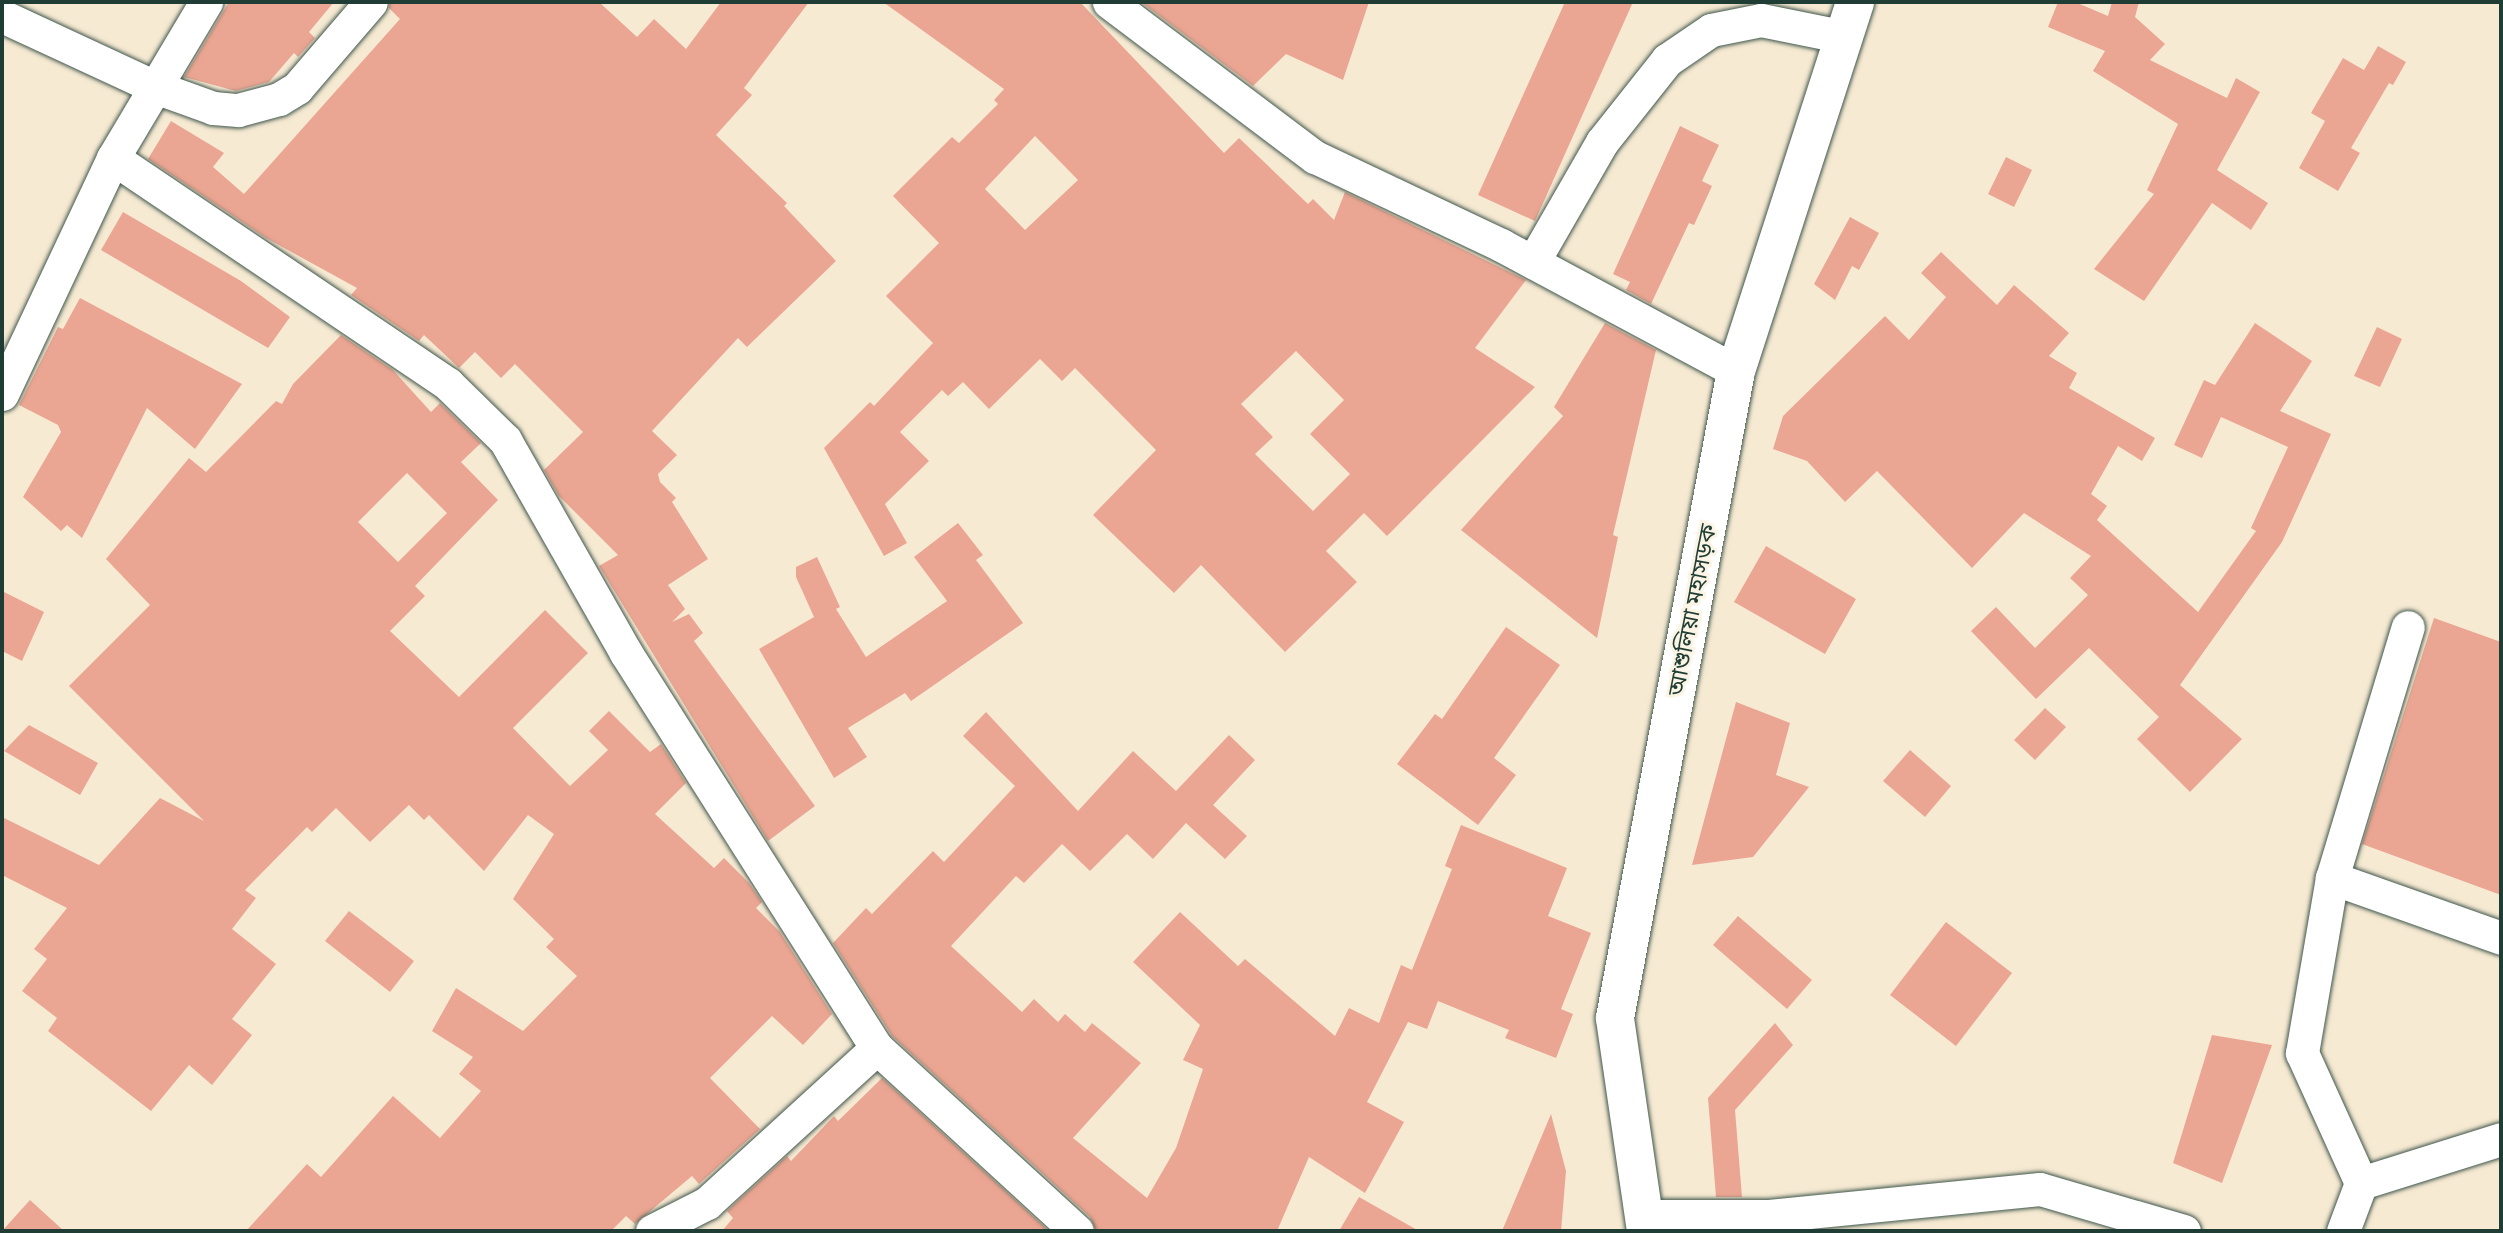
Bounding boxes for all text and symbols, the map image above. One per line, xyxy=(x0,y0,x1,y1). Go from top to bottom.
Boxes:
street label: আশুলিয়া মহাসড়ক xyxy=(1662,522,1722,698)

